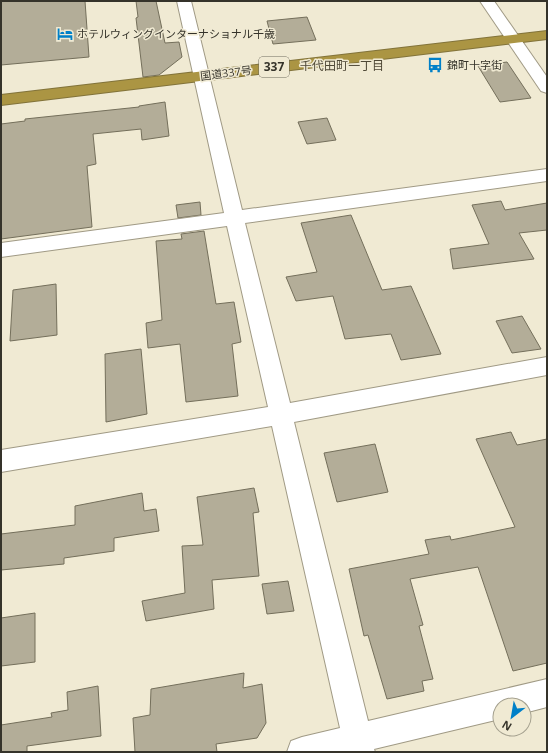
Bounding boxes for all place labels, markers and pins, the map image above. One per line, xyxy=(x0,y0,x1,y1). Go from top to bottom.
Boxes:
hotel icon: ホテルウィングインターナショナル千歳 xyxy=(56,25,74,43)
place label: ホテルウィングインターナショナル千歳 xyxy=(77,26,275,41)
bus stop icon: 錦町十字街 xyxy=(426,56,444,74)
place label: 錦町十字街 xyxy=(447,57,502,72)

